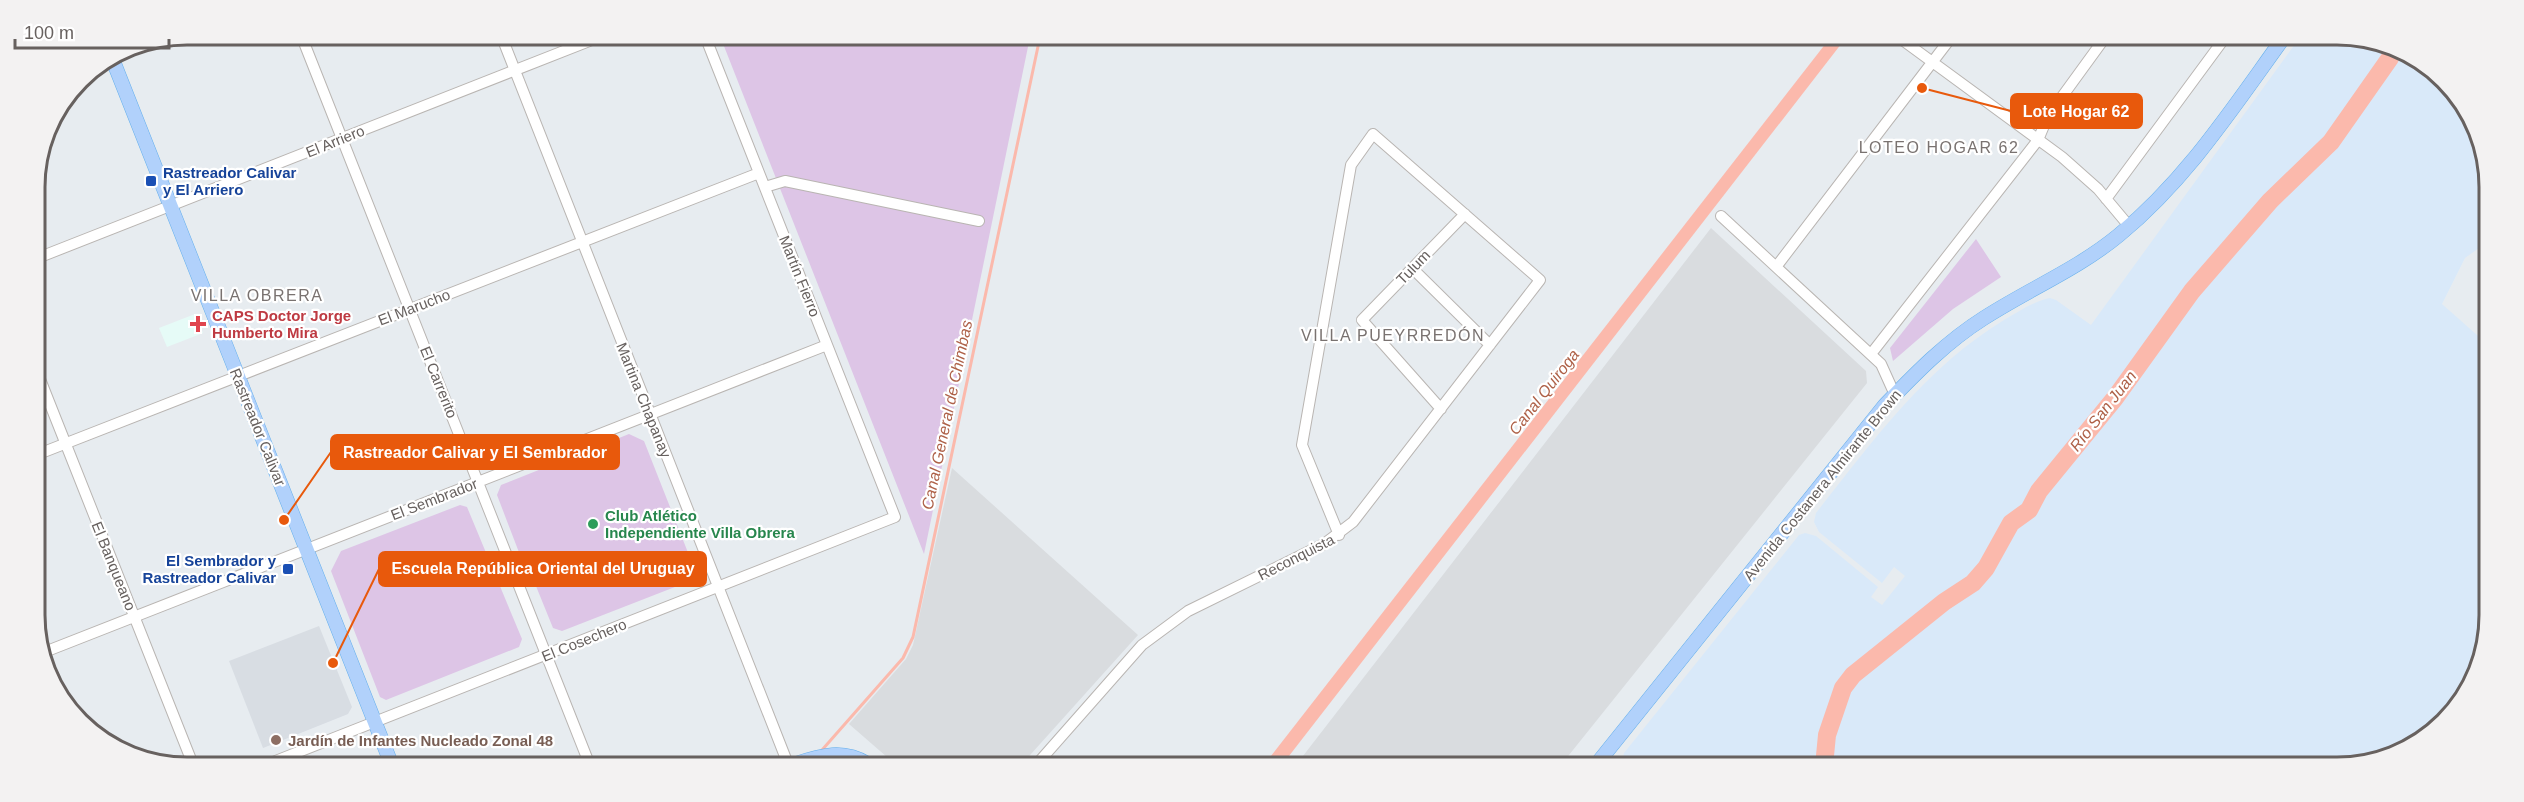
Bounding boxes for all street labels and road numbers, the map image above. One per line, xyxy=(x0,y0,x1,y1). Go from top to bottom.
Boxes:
street label: El Arriero xyxy=(303,122,367,160)
street label: Martín Fierro xyxy=(776,233,824,319)
street label: Tulum xyxy=(1393,246,1433,288)
street label: El Marucho xyxy=(376,285,452,329)
street label: Martina Chapanay xyxy=(613,340,675,460)
street label: El Carrerito xyxy=(417,344,461,420)
street label: Rastreador Calivar xyxy=(227,366,289,488)
street label: Avenida Costanera Almirante Brown xyxy=(1740,386,1904,584)
street label: El Sembrador xyxy=(388,475,480,523)
street label: El Banqueano xyxy=(88,519,140,613)
street label: Reconquista xyxy=(1255,530,1338,584)
street label: El Cosechero xyxy=(539,615,629,665)

